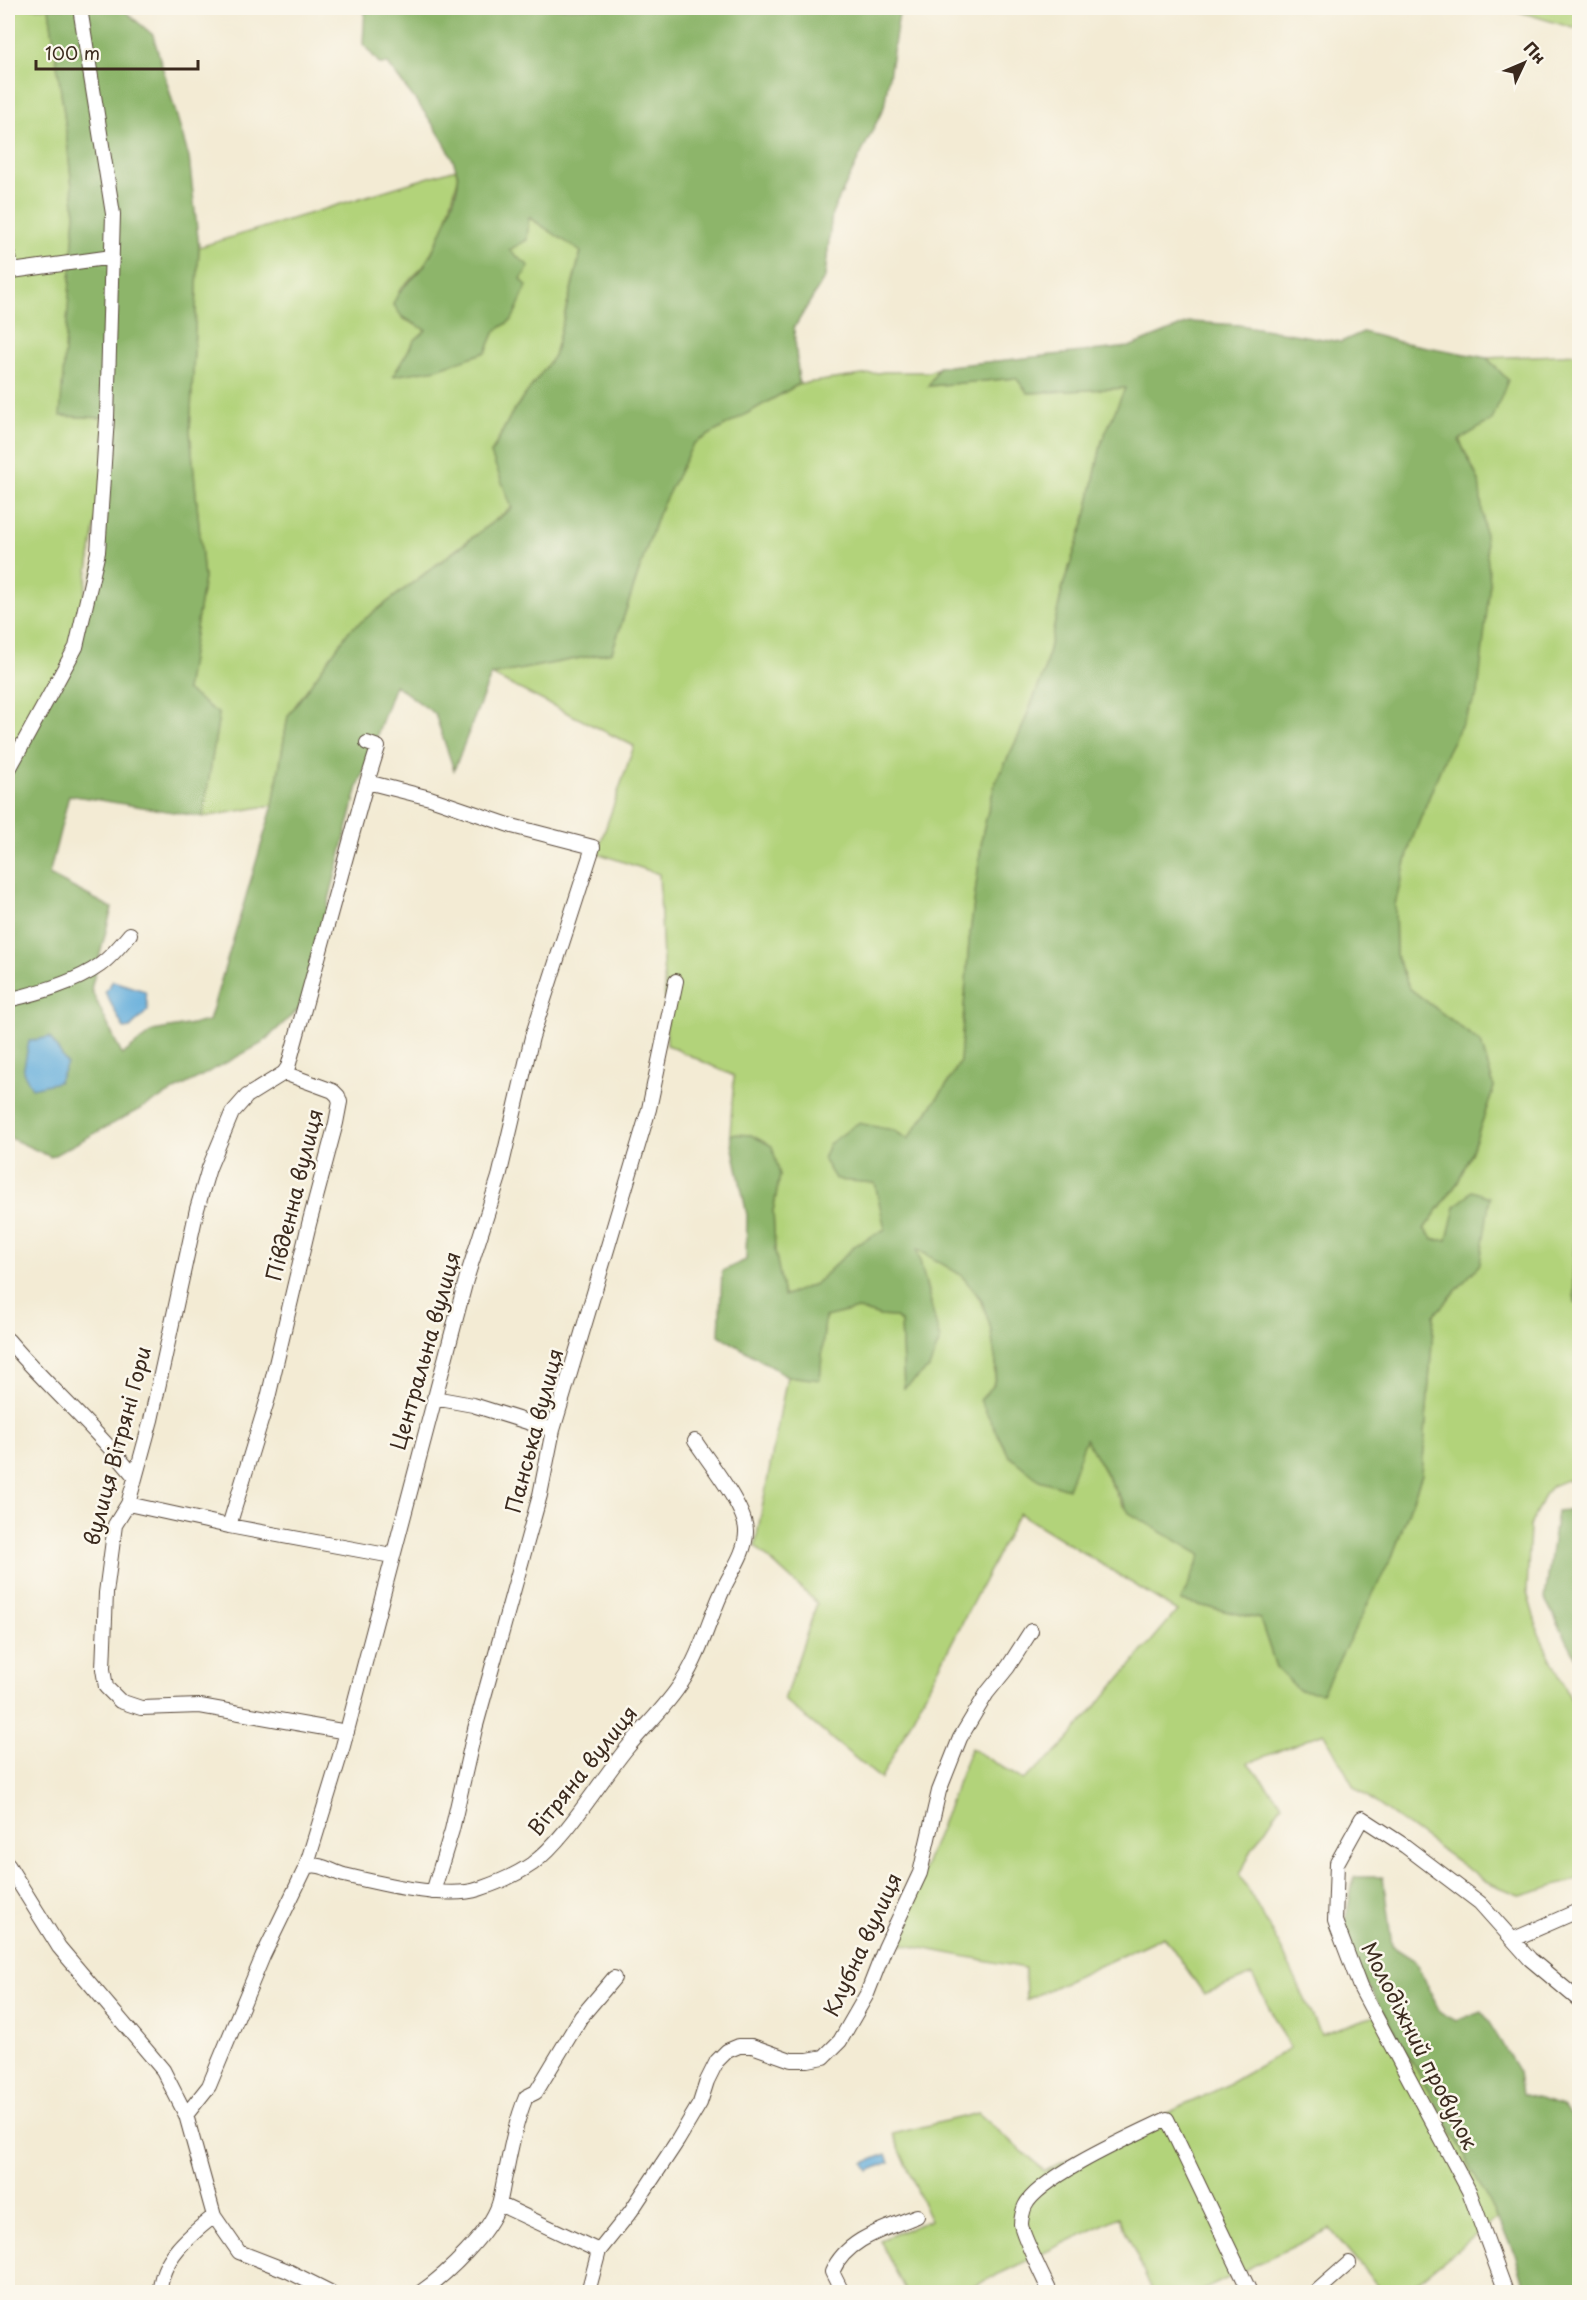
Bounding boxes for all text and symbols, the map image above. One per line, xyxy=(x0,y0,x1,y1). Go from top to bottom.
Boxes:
scale bar xyxy=(36,33,198,71)
north arrow xyxy=(1494,33,1554,93)
text: Пн xyxy=(1519,35,1552,69)
text: 100 m xyxy=(45,39,100,66)
street label: Південна вулиця xyxy=(256,1105,330,1284)
street label: Центральна вулиця xyxy=(380,1248,468,1453)
street label: вулиця Вітряні Гори xyxy=(74,1342,158,1549)
street label: Панська вулиця xyxy=(496,1345,570,1516)
street label: Вітряна вулиця xyxy=(519,1698,644,1842)
street label: Клубна вулиця xyxy=(814,1867,909,2022)
street label: Молодіжний провулок xyxy=(1354,1936,1487,2155)

